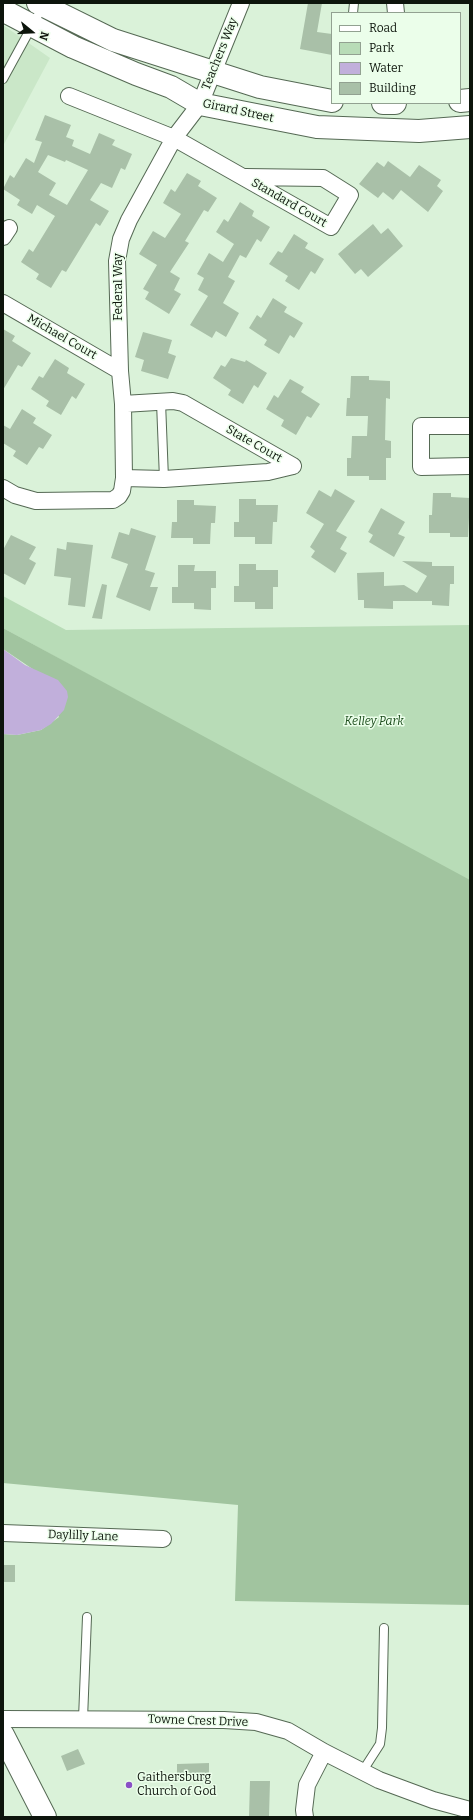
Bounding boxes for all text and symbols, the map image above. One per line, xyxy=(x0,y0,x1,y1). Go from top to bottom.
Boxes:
north arrow xyxy=(12,12,52,52)
legend xyxy=(331,12,461,104)
street label: Teachers Way xyxy=(199,16,241,92)
text: Road xyxy=(369,21,397,35)
text: N xyxy=(36,30,51,42)
text: Park xyxy=(369,41,394,55)
text: Water xyxy=(369,61,403,75)
text: Building xyxy=(369,81,416,95)
street label: Girard Street xyxy=(201,96,275,126)
street label: Standard Court xyxy=(249,176,329,230)
street label: Federal Way xyxy=(112,253,126,321)
street label: Michael Court xyxy=(25,311,99,363)
street label: State Court xyxy=(223,422,285,466)
park label: Kelley Park xyxy=(344,715,404,729)
street label: Daylilly Lane xyxy=(48,1528,118,1544)
street label: Towne Crest Drive xyxy=(148,1712,248,1730)
place label: Gaithersburg Church of God xyxy=(137,1771,216,1799)
marker: Gaithersburg Church of God xyxy=(124,1780,134,1790)

